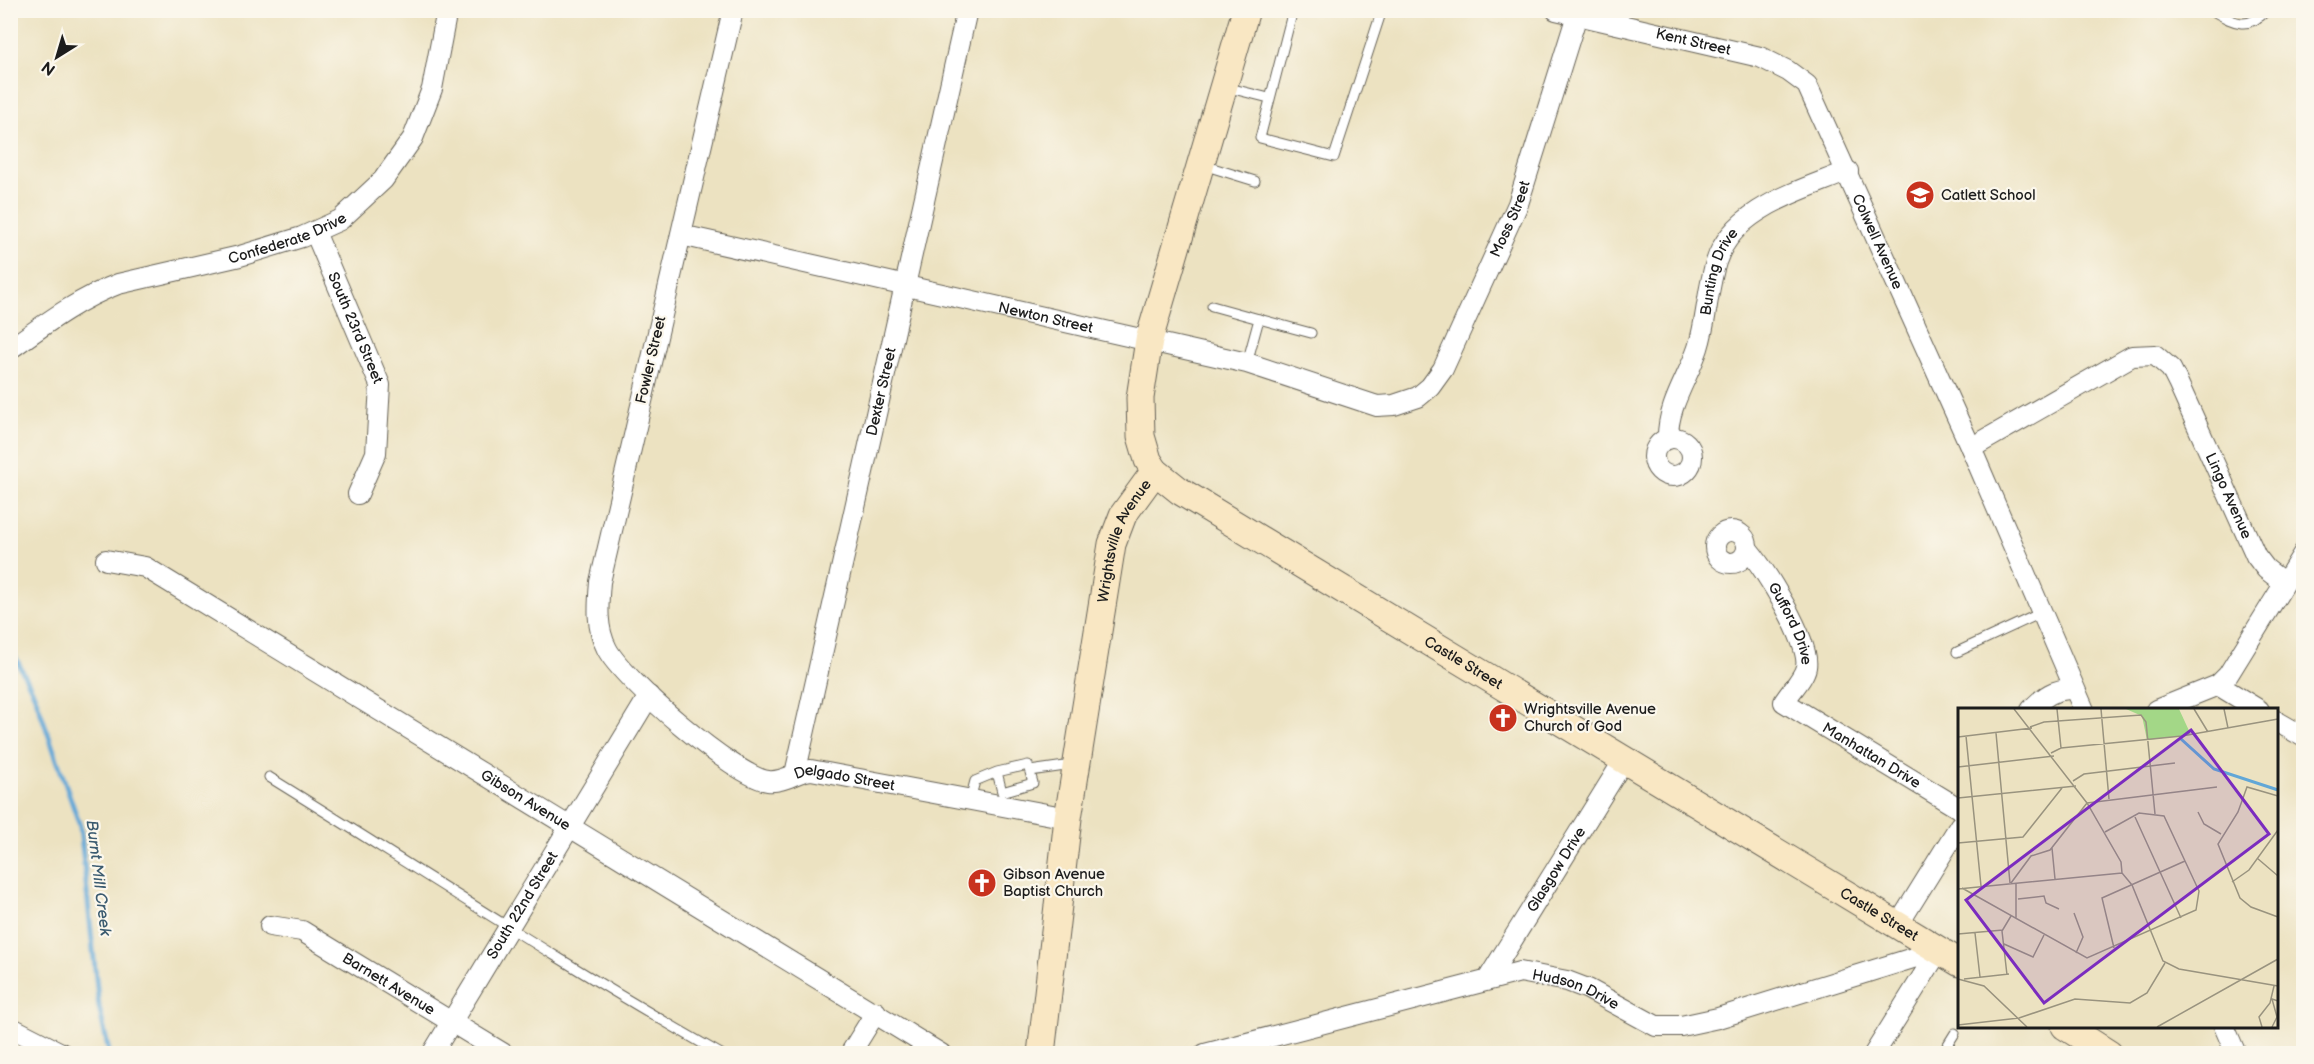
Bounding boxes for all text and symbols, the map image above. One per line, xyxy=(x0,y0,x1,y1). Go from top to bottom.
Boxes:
street label: Kent Street xyxy=(1654,24,1733,60)
north arrow xyxy=(27,27,87,87)
text: N xyxy=(38,57,59,79)
street label: Moss Street xyxy=(1486,178,1534,260)
school or university icon: Catlett School xyxy=(1904,179,1936,211)
place label: Catlett School xyxy=(1941,186,2036,205)
street label: Colwell Avenue xyxy=(1848,191,1908,292)
street label: Confederate Drive xyxy=(226,209,351,268)
street label: Bunting Drive xyxy=(1696,224,1742,317)
street label: South 23rd Street xyxy=(324,269,388,387)
street label: Newton Street xyxy=(997,298,1095,337)
street label: Fowler Street xyxy=(632,314,670,406)
street label: Dexter Street xyxy=(862,345,900,438)
street label: Lingo Avenue xyxy=(2201,450,2256,542)
street label: Wrightsville Avenue xyxy=(1093,475,1155,604)
street label: Gufford Drive xyxy=(1764,579,1816,666)
street label: Castle Street xyxy=(1421,632,1506,694)
place label: Wrightsville Avenue Church of God xyxy=(1524,700,1656,736)
church icon: Wrightsville Avenue Church of God xyxy=(1487,702,1519,734)
inset map xyxy=(1958,708,2278,1028)
street label: Manhattan Drive xyxy=(1819,718,1925,793)
street label: Delgado Street xyxy=(791,760,897,795)
street label: Gibson Avenue xyxy=(477,765,574,835)
water label: Burnt Mill Creek xyxy=(81,819,115,938)
street label: Glasgow Drive xyxy=(1522,823,1590,916)
street label: South 22nd Street xyxy=(482,848,562,963)
place label: Gibson Avenue Baptist Church xyxy=(1003,865,1105,901)
church icon: Gibson Avenue Baptist Church xyxy=(966,867,998,899)
street label: Castle Street xyxy=(1837,883,1922,945)
street label: Barnett Avenue xyxy=(339,948,439,1019)
street label: Hudson Drive xyxy=(1531,965,1623,1014)

